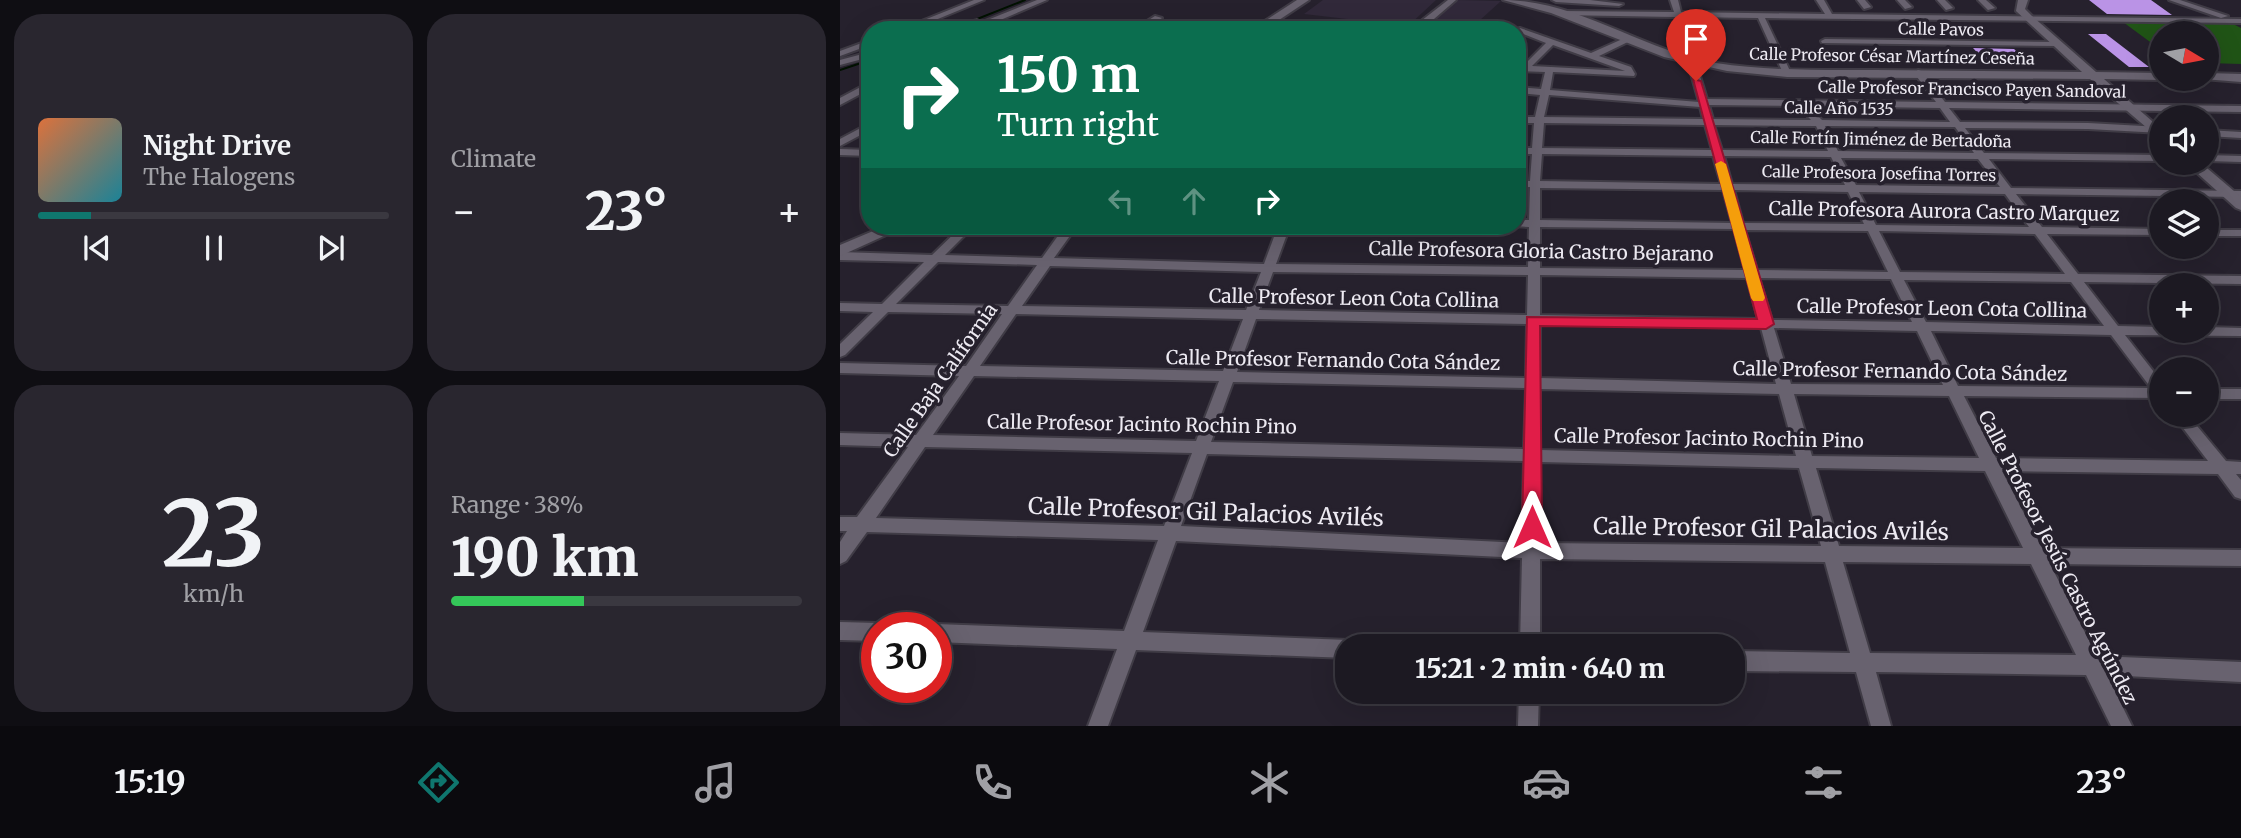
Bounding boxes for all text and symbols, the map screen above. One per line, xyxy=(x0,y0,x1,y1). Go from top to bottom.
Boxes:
pin xyxy=(1666,9,1726,81)
street label: Calle Pavos xyxy=(1898,18,1984,40)
icon: arrive xyxy=(1677,20,1715,58)
north arrow xyxy=(2149,21,2219,91)
map controls xyxy=(2149,21,2219,427)
text: 150 m xyxy=(997,44,1140,105)
street label: Calle Profesor César Martínez Ceseña xyxy=(1749,44,2035,68)
icon: right xyxy=(882,49,973,140)
street label: Calle Profesor Francisco Payen Sandoval xyxy=(1818,76,2126,102)
street label: Calle Año 1535 xyxy=(1784,97,1894,119)
text: Turn right xyxy=(997,105,1159,145)
button: sound xyxy=(2149,105,2219,175)
street label: Calle Fortín Jiménez de Bertadoña xyxy=(1750,127,2012,151)
text: Night Drive xyxy=(143,129,291,162)
text: Climate xyxy=(451,144,536,173)
street label: Calle Profesora Josefina Torres xyxy=(1762,161,1996,185)
text: The Halogens xyxy=(143,162,295,191)
text: 23° xyxy=(585,179,668,244)
icon: left xyxy=(1102,182,1140,220)
icon: ahead xyxy=(1175,182,1213,220)
icon: right xyxy=(1248,182,1286,220)
text: − xyxy=(451,188,476,235)
text: + xyxy=(777,188,802,235)
button: layers xyxy=(2149,189,2219,259)
street label: Calle Profesora Aurora Castro Marquez xyxy=(1768,196,2120,226)
icon: previous xyxy=(78,229,116,267)
icon: pause xyxy=(195,229,233,267)
icon: next xyxy=(312,229,350,267)
street label: Calle Profesora Gloria Castro Bejarano xyxy=(1368,236,1714,266)
button: + xyxy=(2149,273,2219,343)
street label: Calle Profesor Leon Cota Collina xyxy=(1209,283,1499,313)
street label: Calle Profesor Leon Cota Collina xyxy=(1797,293,2087,323)
street label: Calle Baja California xyxy=(878,298,1002,462)
street label: Calle Profesor Fernando Cota Sández xyxy=(1166,345,1500,375)
street label: Calle Profesor Fernando Cota Sández xyxy=(1733,356,2067,386)
button: − xyxy=(2149,357,2219,427)
street label: Calle Profesor Jesús Castro Agúndez xyxy=(1973,406,2143,708)
street label: Calle Profesor Jacinto Rochin Pino xyxy=(987,409,1297,439)
street label: Calle Profesor Jacinto Rochin Pino xyxy=(1554,423,1864,453)
text: 23 xyxy=(162,476,265,591)
text: Range · 38% xyxy=(451,490,584,519)
position arrow xyxy=(1495,490,1569,564)
street label: Calle Profesor Gil Palacios Avilés xyxy=(1028,491,1384,532)
street label: Calle Profesor Gil Palacios Avilés xyxy=(1593,511,1949,546)
text: 190 km xyxy=(451,525,639,590)
text: km/h xyxy=(183,579,244,608)
speed limit sign: 30 xyxy=(861,612,952,703)
text: 15:21 · 2 min · 640 m xyxy=(1415,652,1665,685)
icon: directions xyxy=(414,758,463,807)
icon: music xyxy=(691,758,740,807)
icon: phone xyxy=(968,758,1017,807)
icon: climate xyxy=(1245,758,1294,807)
icon: car xyxy=(1522,758,1571,807)
icon: filters xyxy=(1799,758,1848,807)
text: 15:19 xyxy=(114,762,186,802)
text: 23° xyxy=(2076,762,2127,802)

